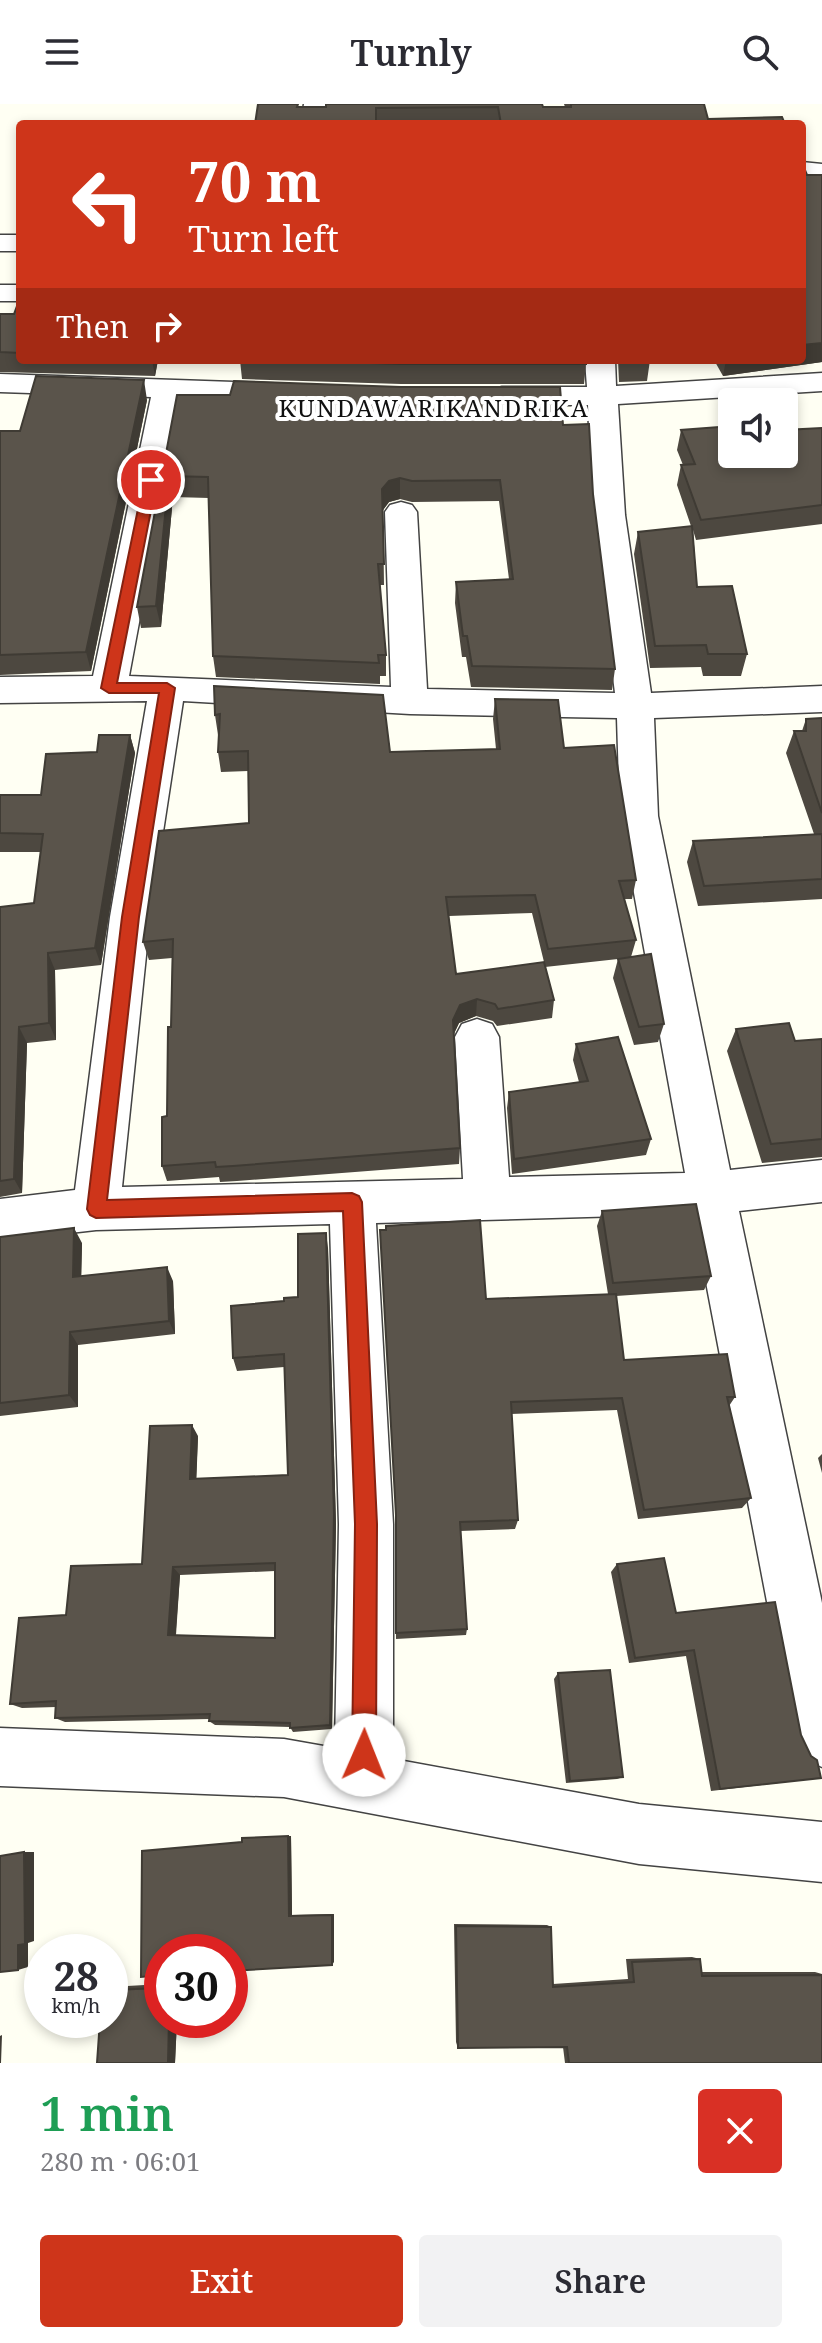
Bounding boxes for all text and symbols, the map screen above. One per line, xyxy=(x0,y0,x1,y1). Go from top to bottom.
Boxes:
text: Turnly xyxy=(350,28,472,77)
icon: menu xyxy=(40,30,84,74)
icon: search xyxy=(738,30,782,74)
text: 70 m xyxy=(188,142,321,218)
icon: left xyxy=(56,152,160,256)
text: Turn left xyxy=(188,214,339,263)
icon: right xyxy=(145,304,189,348)
text: Then xyxy=(56,306,129,347)
map controls xyxy=(718,388,798,468)
button: sound xyxy=(718,388,798,468)
district label: KUNDAWARIKANDRIKA xyxy=(278,391,590,424)
pin xyxy=(117,446,185,514)
icon: arrive xyxy=(129,458,173,502)
position arrow xyxy=(322,1713,406,1797)
speed limit sign: 30 xyxy=(144,1934,248,2038)
text: 28 xyxy=(53,1948,99,2003)
text: km/h xyxy=(51,1992,101,2019)
text: 1 min xyxy=(40,2080,174,2145)
button: close xyxy=(698,2089,782,2173)
text: 280 m · 06:01 xyxy=(40,2143,201,2179)
button: Exit xyxy=(40,2235,403,2327)
button: Share xyxy=(419,2235,782,2327)

